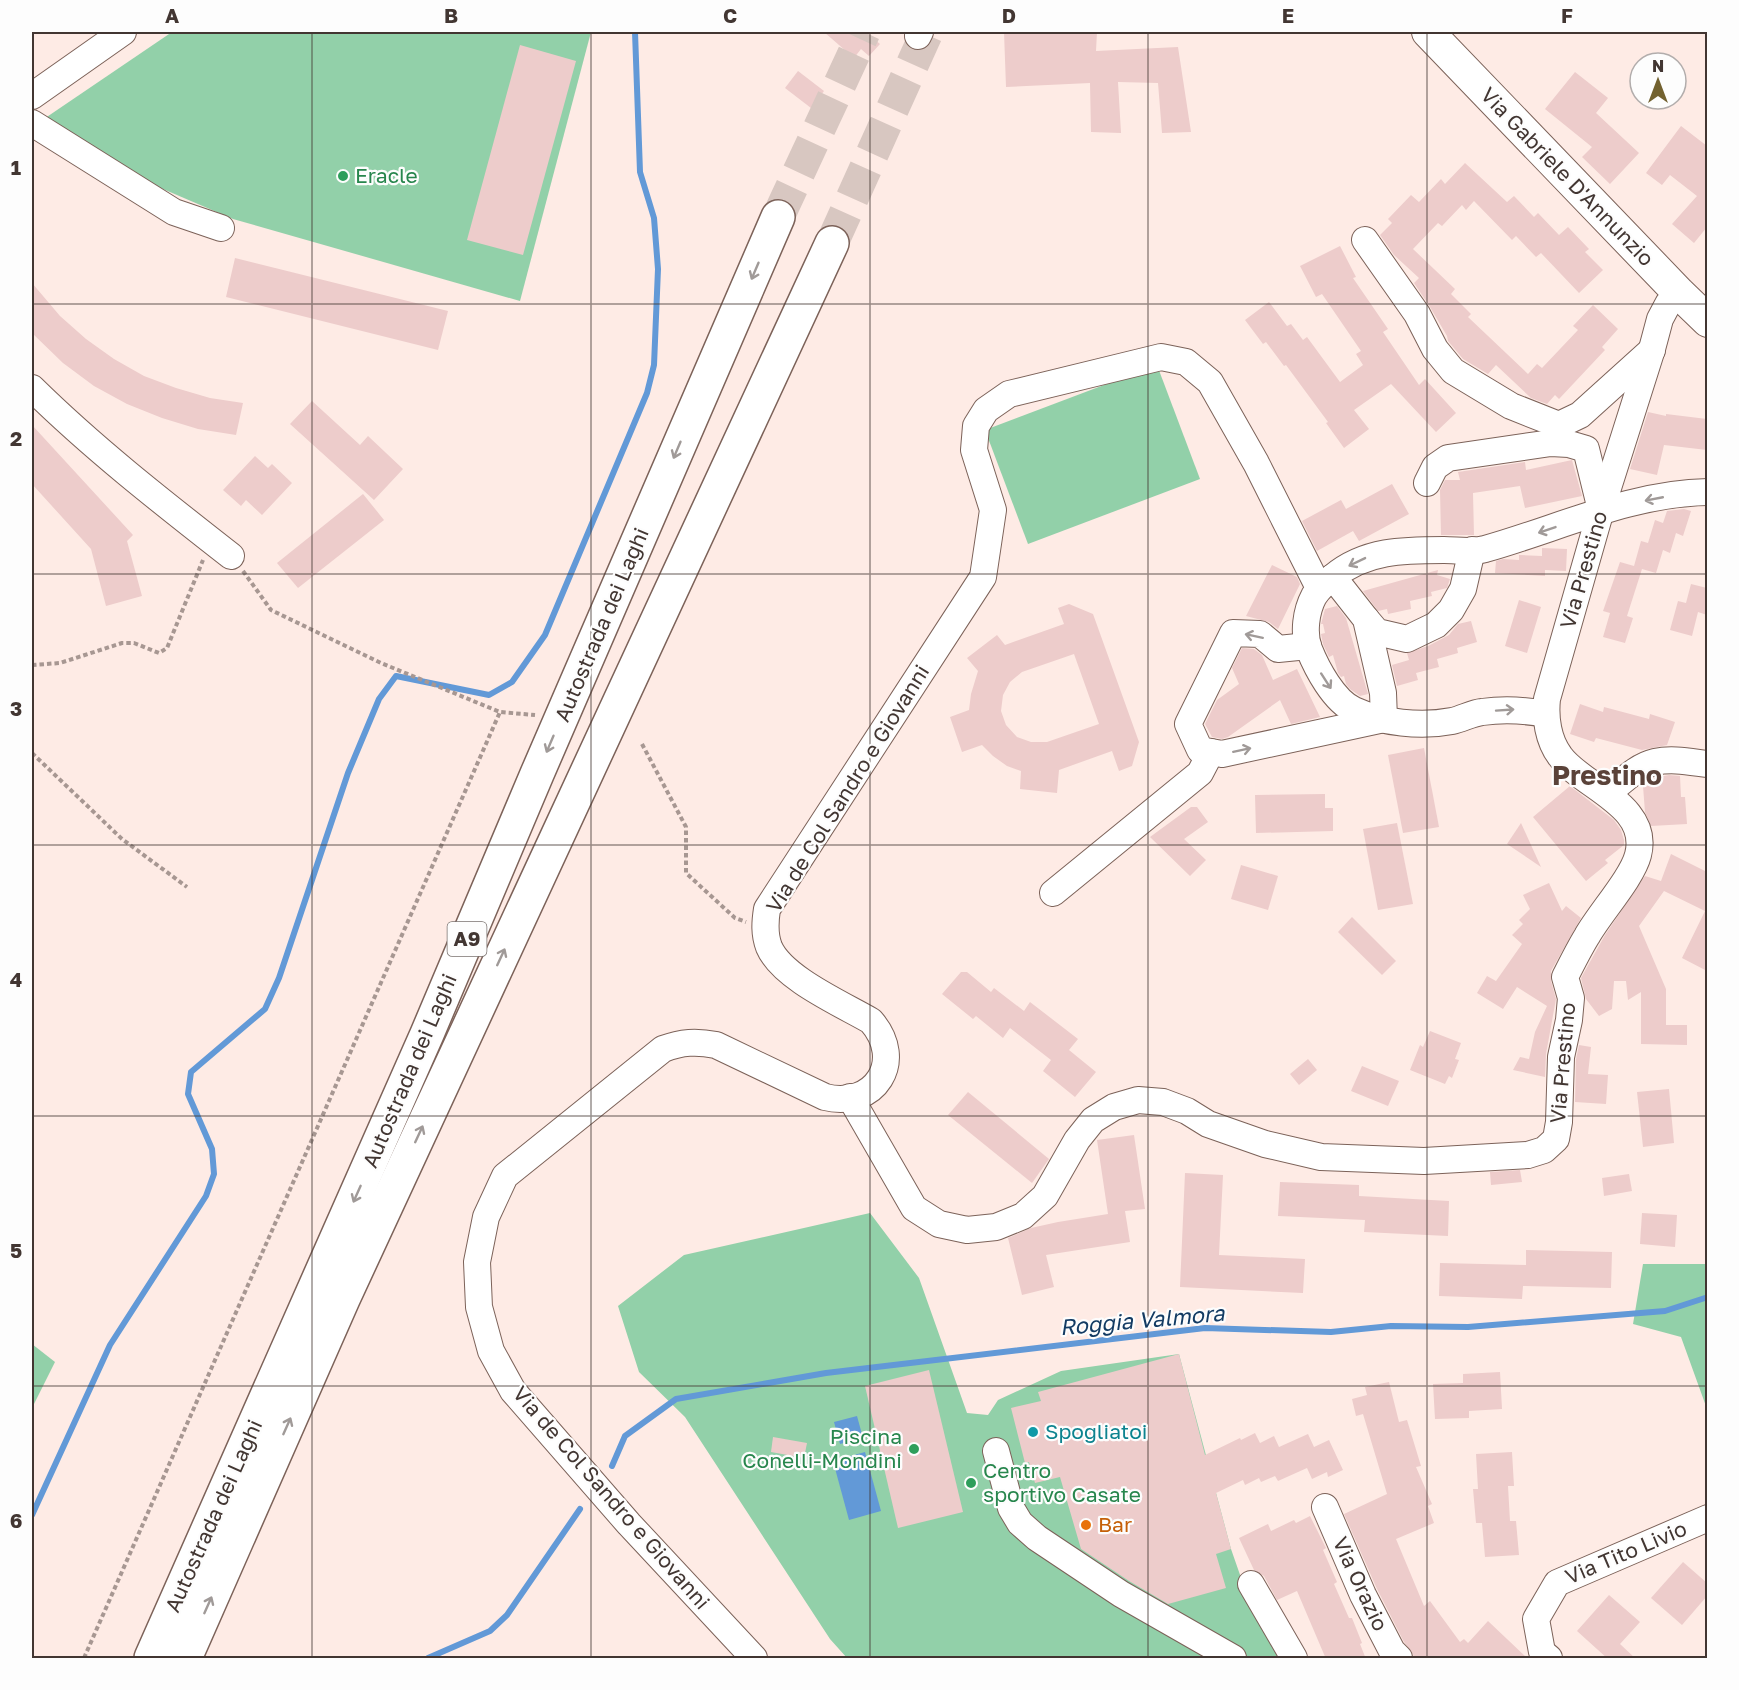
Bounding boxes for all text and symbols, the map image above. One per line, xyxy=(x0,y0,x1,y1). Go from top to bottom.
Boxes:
text: A xyxy=(165,3,179,27)
text: B xyxy=(444,3,458,27)
text: C xyxy=(723,3,737,27)
text: D xyxy=(1002,3,1016,27)
text: E xyxy=(1282,3,1294,27)
text: F xyxy=(1561,3,1573,27)
north arrow xyxy=(1628,51,1688,111)
text: N xyxy=(1652,56,1664,76)
street label: Via Gabriele D'Annunzio xyxy=(1476,82,1660,271)
text: 1 xyxy=(11,155,21,179)
place label: Eracle xyxy=(355,162,418,188)
marker: Eracle xyxy=(336,169,350,183)
one-way arrow xyxy=(749,262,760,280)
text: 2 xyxy=(10,426,22,450)
one-way arrow xyxy=(671,441,682,459)
one-way arrow xyxy=(1645,494,1665,505)
street label: Via Prestino xyxy=(1554,508,1612,632)
street label: Autostrada dei Laghi xyxy=(548,524,654,726)
one-way arrow xyxy=(1538,526,1556,537)
one-way arrow xyxy=(1348,556,1366,568)
one-way arrow xyxy=(1245,629,1264,641)
street label: Via de Col Sandro e Giovanni xyxy=(760,660,934,917)
one-way arrow xyxy=(1320,672,1332,689)
text: 3 xyxy=(10,696,22,720)
one-way arrow xyxy=(1494,705,1514,716)
one-way arrow xyxy=(544,735,555,753)
one-way arrow xyxy=(1233,743,1252,755)
district label: Prestino xyxy=(1552,759,1662,791)
road number: A9 xyxy=(448,922,486,956)
one-way arrow xyxy=(496,949,507,967)
text: 4 xyxy=(10,967,22,991)
street label: Autostrada dei Laghi xyxy=(356,970,462,1172)
street label: Via Prestino xyxy=(1544,1001,1580,1125)
one-way arrow xyxy=(414,1126,425,1144)
one-way arrow xyxy=(351,1184,362,1203)
text: 5 xyxy=(10,1238,22,1262)
water label: Roggia Valmora xyxy=(1059,1299,1227,1340)
street label: Via de Col Sandro e Giovanni xyxy=(508,1380,716,1614)
street label: Autostrada dei Laghi xyxy=(159,1415,267,1616)
one-way arrow xyxy=(281,1418,293,1436)
place label: Spogliatoi xyxy=(1045,1418,1148,1444)
place label: Piscina Conelli-Mondini xyxy=(742,1423,902,1473)
marker: Spogliatoi xyxy=(1026,1425,1040,1439)
marker: Piscina Conelli-Mondini xyxy=(907,1442,921,1456)
place label: Centro sportivo Casate xyxy=(983,1457,1141,1507)
marker: Centro sportivo Casate xyxy=(964,1476,978,1490)
text: 6 xyxy=(10,1508,22,1532)
place label: Bar xyxy=(1098,1511,1132,1537)
street label: Via Tito Livio xyxy=(1561,1515,1690,1589)
marker: Bar xyxy=(1079,1518,1093,1532)
street label: Via Orazio xyxy=(1328,1532,1394,1635)
one-way arrow xyxy=(203,1596,214,1615)

